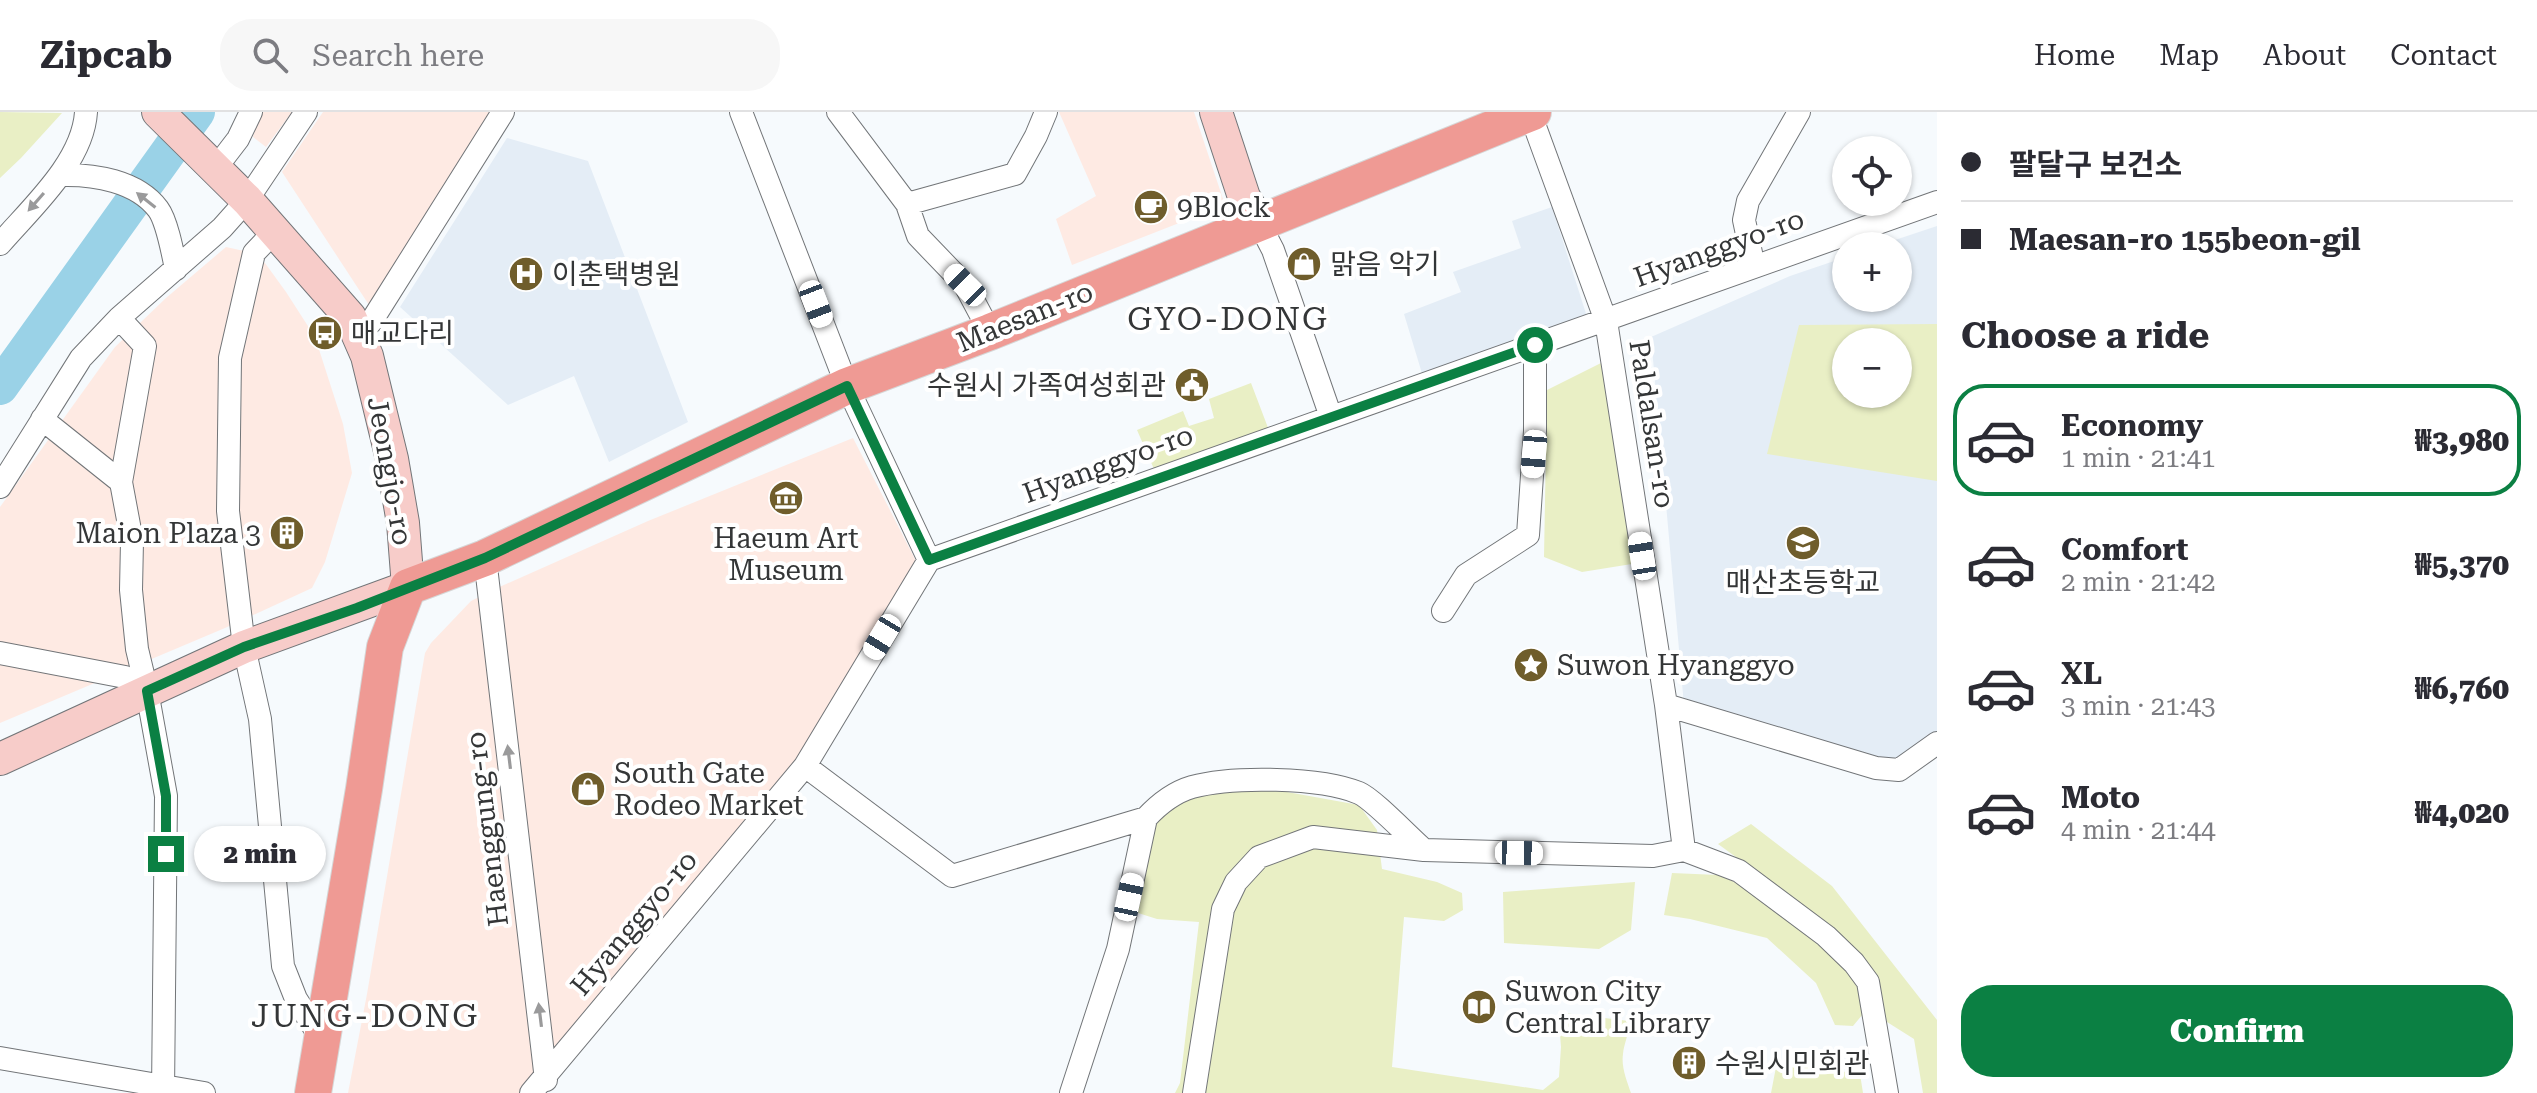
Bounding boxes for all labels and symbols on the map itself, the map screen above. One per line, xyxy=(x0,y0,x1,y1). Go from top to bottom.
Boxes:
cafe icon: 9Block xyxy=(1132,188,1170,226)
place label: 9Block xyxy=(1177,191,1271,224)
one-way arrow xyxy=(28,192,45,212)
one-way arrow xyxy=(136,193,156,209)
street label: Hyanggyo-ro xyxy=(1629,202,1809,294)
shop icon: 맑음 악기 xyxy=(1285,245,1323,283)
place label: 맑음 악기 xyxy=(1330,248,1440,281)
hospital icon: 이춘택병원 xyxy=(507,255,545,293)
place label: 이춘택병원 xyxy=(552,258,681,291)
car xyxy=(940,260,990,310)
street label: Maesan-ro xyxy=(952,275,1098,359)
car xyxy=(796,277,836,331)
district label: GYO-DONG xyxy=(1127,300,1329,338)
bus stop icon: 매교다리 xyxy=(306,314,344,352)
place label: 매교다리 xyxy=(351,317,454,350)
route start xyxy=(1517,327,1553,363)
street label: Paldalsan-ro xyxy=(1622,337,1682,511)
public building icon: 수원시 가족여성회관 xyxy=(1173,366,1211,404)
place label: 수원시 가족여성회관 xyxy=(927,369,1166,402)
street label: Jeongjo-ro xyxy=(361,394,419,548)
street label: Hyanggyo-ro xyxy=(1018,418,1198,510)
car xyxy=(1520,429,1548,479)
museum icon: Haeum Art Museum xyxy=(767,479,805,517)
building icon: Maion Plaza 3 xyxy=(268,514,306,552)
place label: Maion Plaza 3 xyxy=(75,517,261,550)
place label: Haeum Art Museum xyxy=(713,522,859,587)
school or university icon: 매산초등학교 xyxy=(1784,524,1822,562)
car xyxy=(1626,530,1658,582)
place label: 매산초등학교 xyxy=(1726,566,1880,599)
car xyxy=(859,610,905,664)
place icon: Suwon Hyanggyo xyxy=(1512,646,1550,684)
place label: Suwon Hyanggyo xyxy=(1557,649,1795,682)
street label: Haenggung-ro xyxy=(459,730,515,928)
one-way arrow xyxy=(502,744,515,769)
place label: South Gate Rodeo Market xyxy=(614,757,804,822)
shop icon: South Gate Rodeo Market xyxy=(569,770,607,808)
callout: 2 min xyxy=(194,826,326,882)
route end xyxy=(148,836,184,872)
car xyxy=(1495,841,1543,865)
street label: Hyanggyo-ro xyxy=(564,844,704,1002)
car xyxy=(1112,871,1146,923)
place label: Suwon City Central Library xyxy=(1505,975,1711,1040)
library icon: Suwon City Central Library xyxy=(1460,988,1498,1026)
district label: JUNG-DONG xyxy=(251,997,479,1035)
one-way arrow xyxy=(533,1003,546,1028)
building icon: 수원시민회관 xyxy=(1670,1044,1708,1082)
place label: 수원시민회관 xyxy=(1715,1047,1870,1080)

